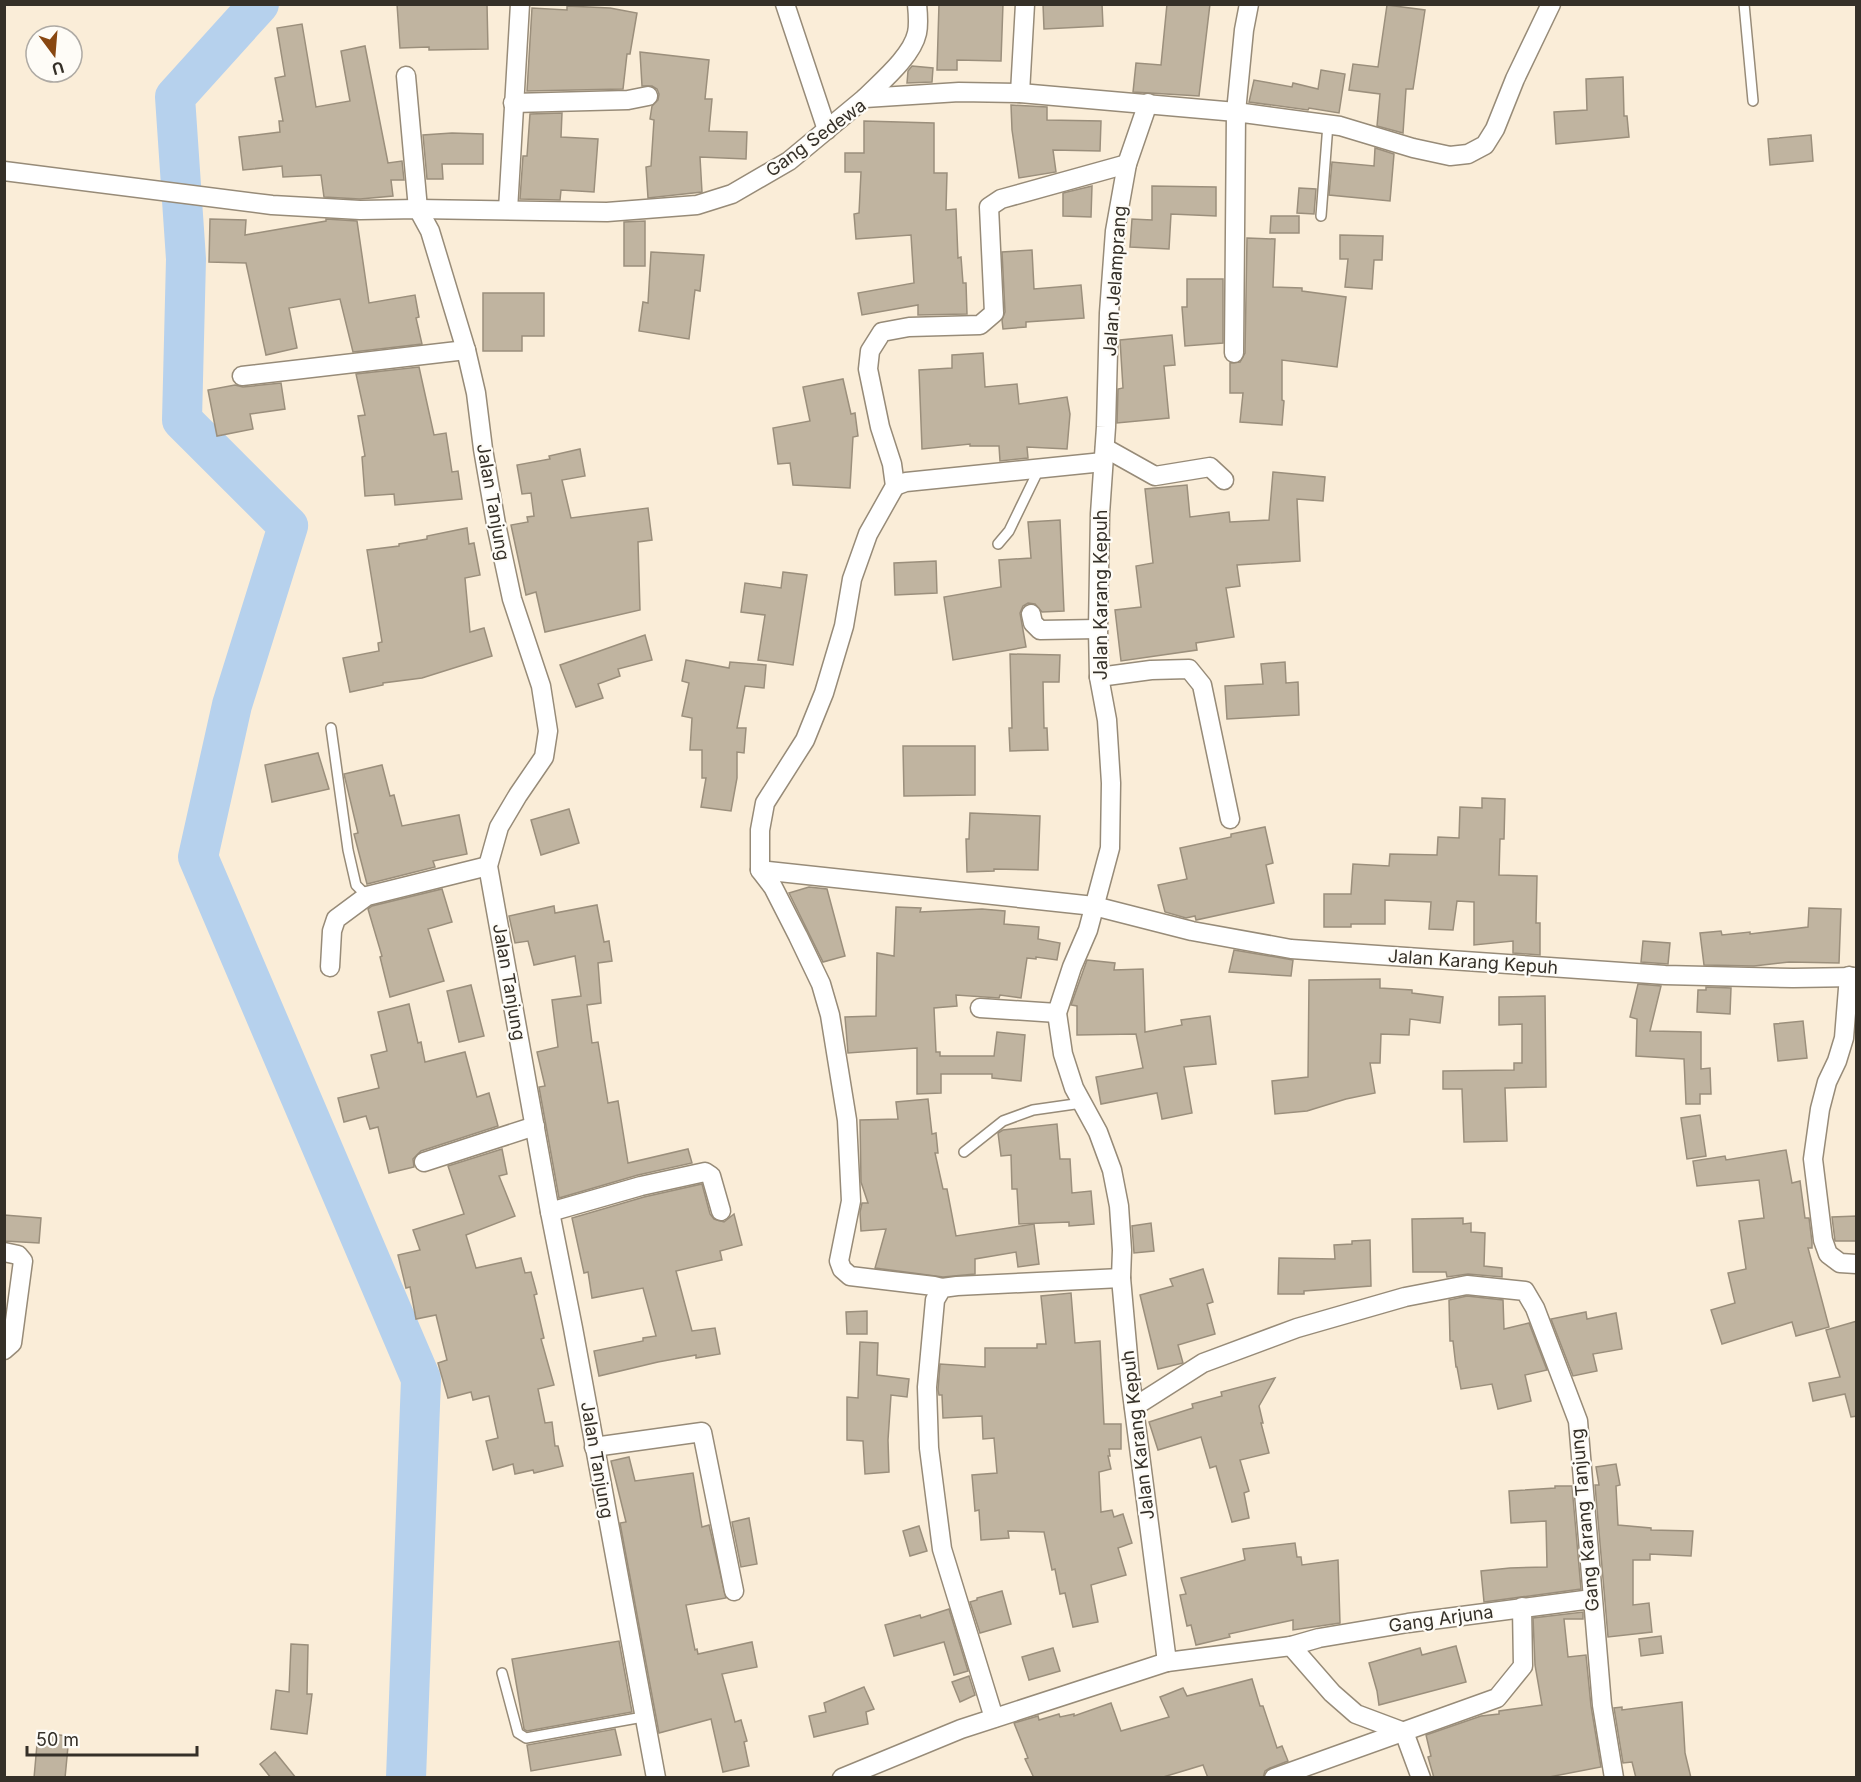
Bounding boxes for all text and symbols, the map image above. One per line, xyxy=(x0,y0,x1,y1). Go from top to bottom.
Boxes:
north arrow xyxy=(24,24,84,84)
text: U xyxy=(50,57,67,80)
street label: Gang Sedewa xyxy=(762,94,870,181)
street label: Jalan Jelamprang xyxy=(1099,205,1130,357)
street label: Jalan Tanjung xyxy=(473,442,514,562)
street label: Jalan Karang Kepuh xyxy=(1090,510,1111,680)
street label: Jalan Tanjung xyxy=(489,922,530,1042)
street label: Jalan Karang Kepuh xyxy=(1387,945,1559,978)
street label: Jalan Karang Kepuh xyxy=(1117,1349,1158,1521)
street label: Jalan Tanjung xyxy=(577,1400,618,1520)
street label: Gang Karang Tanjung xyxy=(1566,1428,1603,1613)
street label: Gang Arjuna xyxy=(1387,1601,1495,1636)
scale bar xyxy=(27,1719,196,1757)
text: 50 m xyxy=(36,1729,79,1750)

